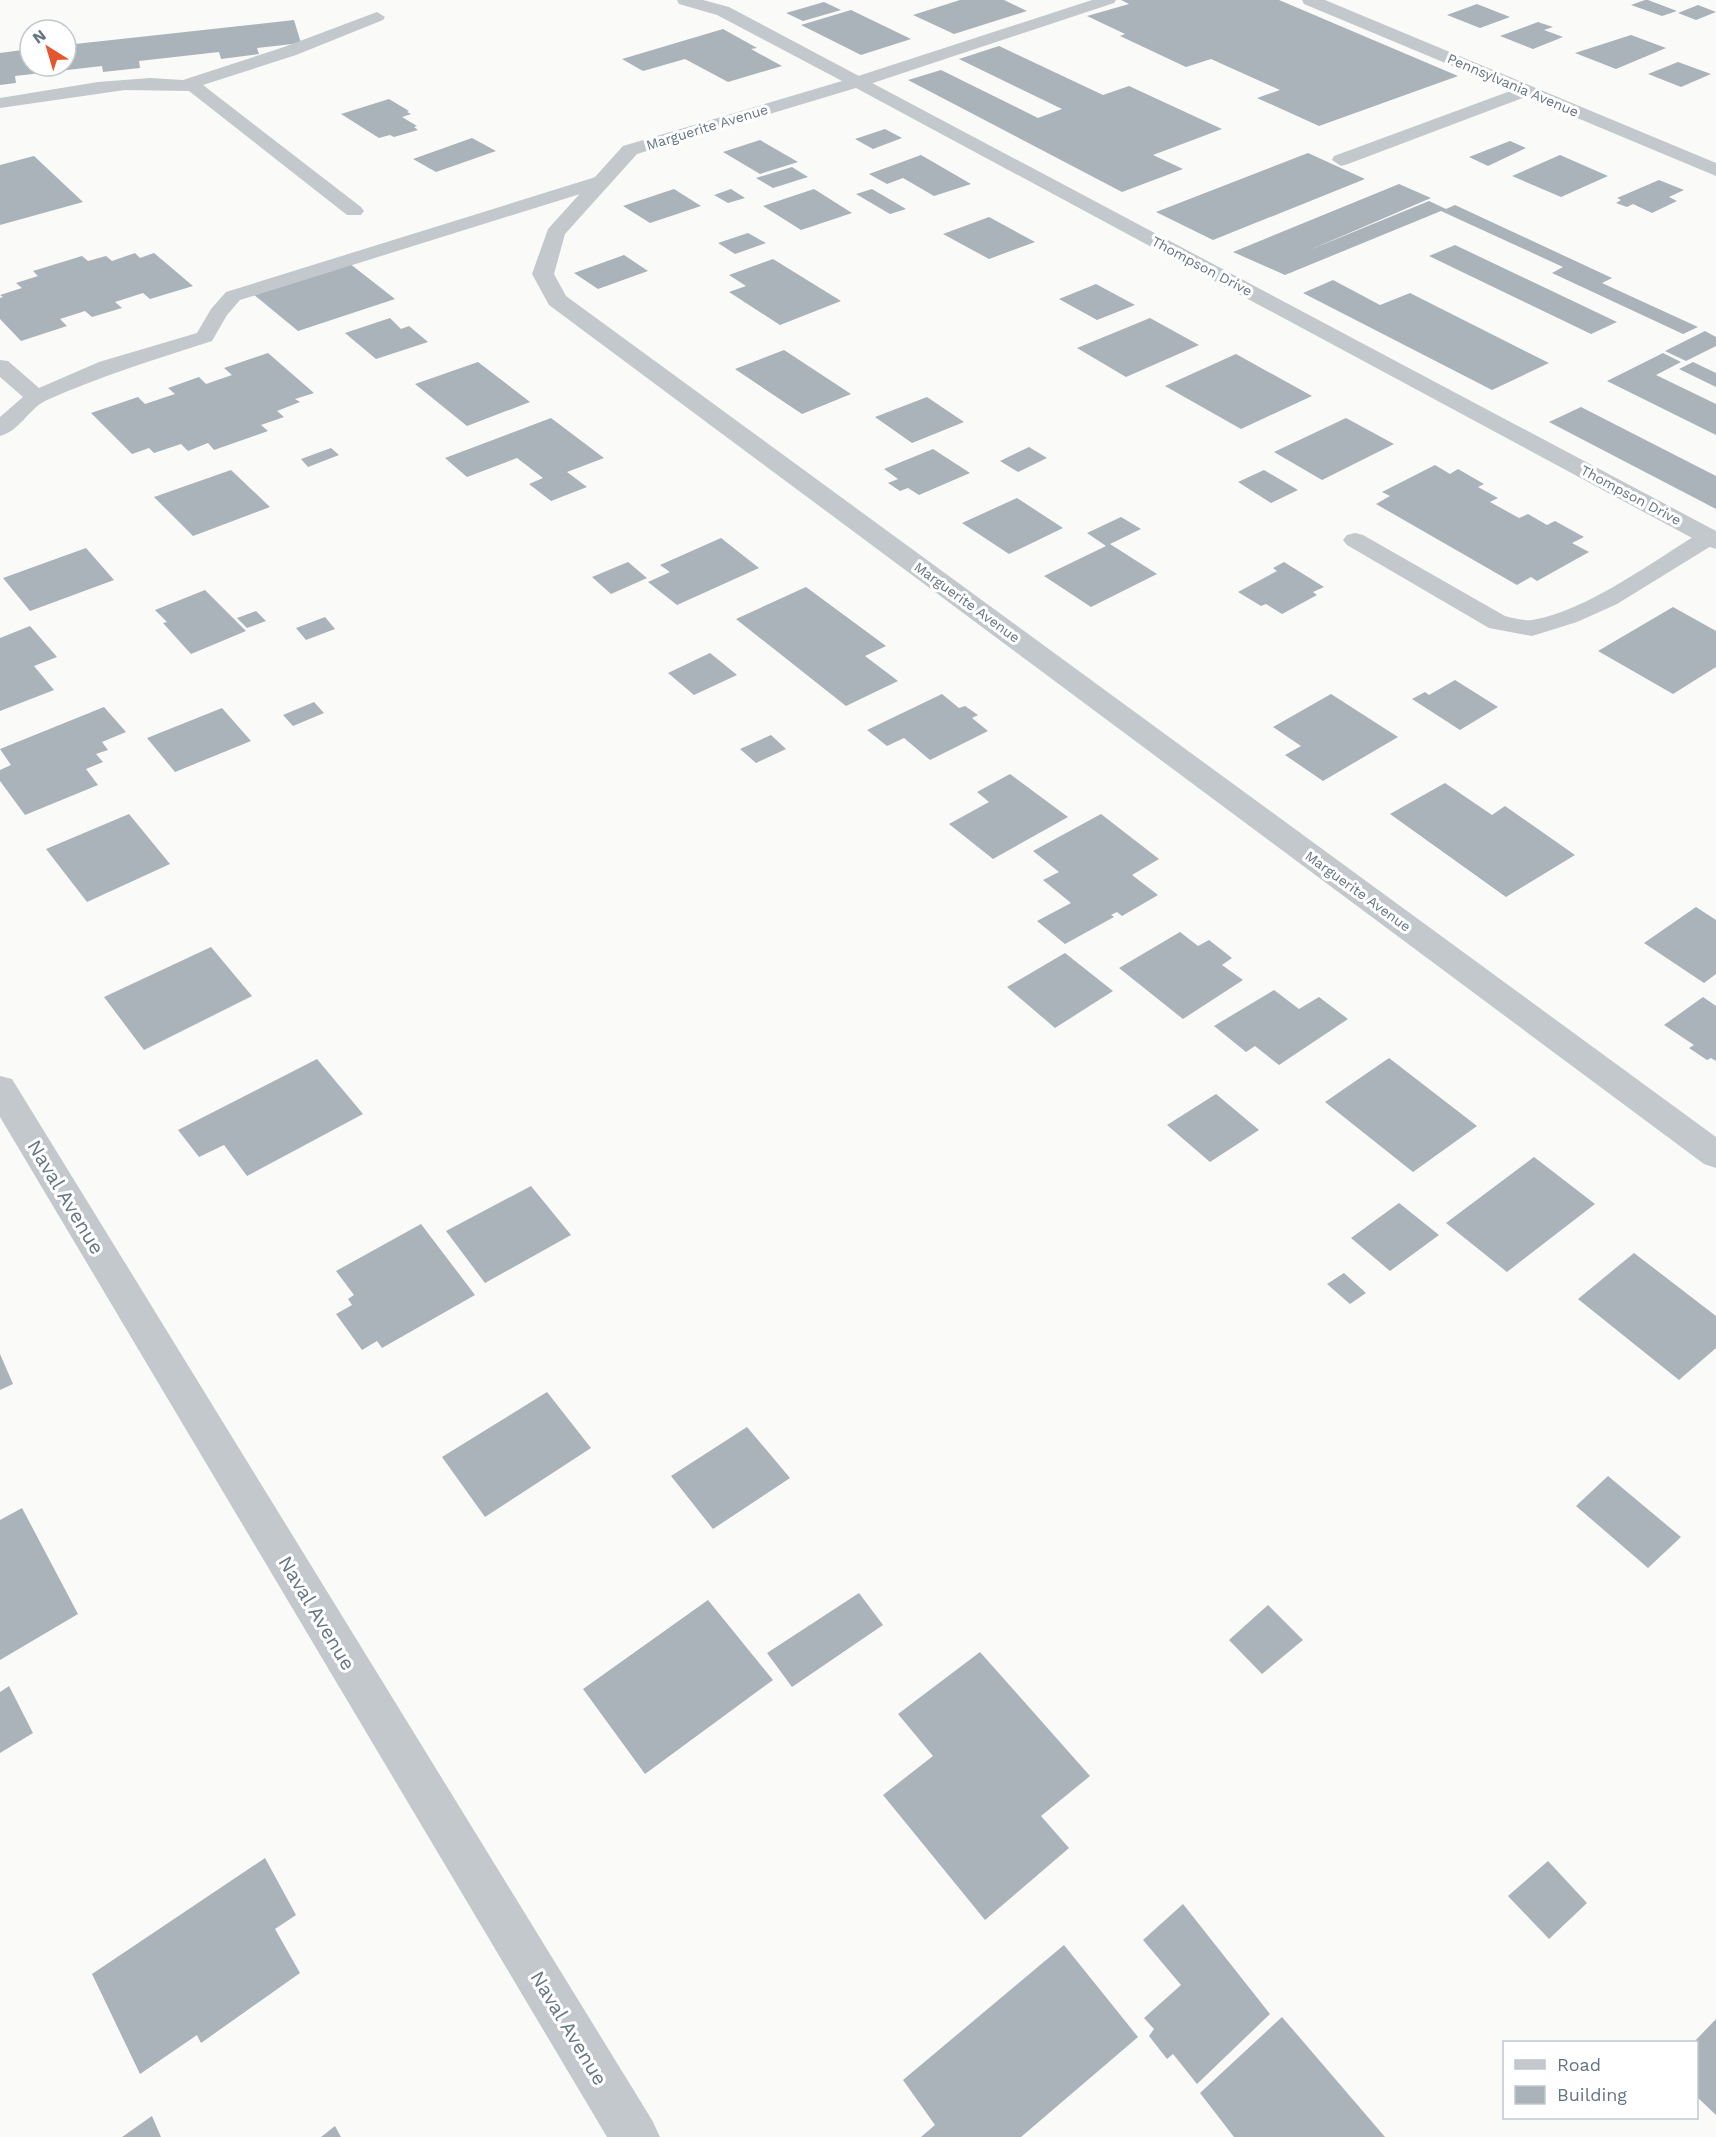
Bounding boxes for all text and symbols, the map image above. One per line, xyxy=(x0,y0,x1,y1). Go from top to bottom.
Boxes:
north arrow xyxy=(18,18,78,78)
text: N xyxy=(29,25,50,48)
street label: Pennsylvania Avenue xyxy=(1445,50,1581,120)
street label: Marguerite Avenue xyxy=(644,101,770,153)
street label: Thompson Drive xyxy=(1149,233,1255,299)
street label: Thompson Drive xyxy=(1578,462,1684,528)
street label: Marguerite Avenue xyxy=(911,558,1023,646)
street label: Marguerite Avenue xyxy=(1302,847,1414,935)
street label: Naval Avenue xyxy=(22,1135,110,1259)
street label: Naval Avenue xyxy=(273,1551,361,1675)
street label: Naval Avenue xyxy=(525,1966,613,2090)
legend xyxy=(1503,2041,1698,2119)
text: Road xyxy=(1557,2054,1601,2075)
text: Building xyxy=(1557,2084,1627,2105)

